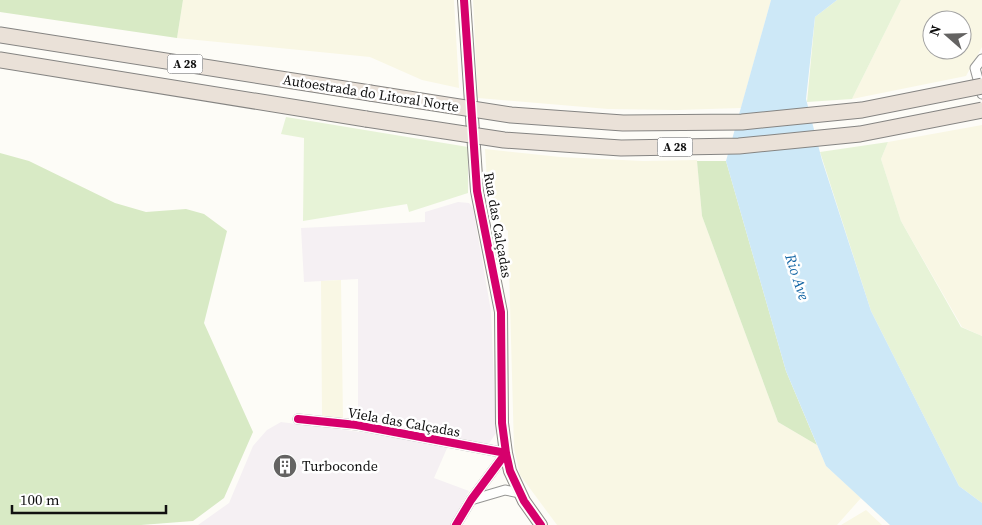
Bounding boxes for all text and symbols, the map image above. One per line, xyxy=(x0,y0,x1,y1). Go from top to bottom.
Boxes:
north arrow xyxy=(922,10,972,60)
text: N xyxy=(924,22,946,39)
road number: A 28 xyxy=(168,54,202,74)
street label: Autoestrada do Litoral Norte xyxy=(282,69,460,117)
road number: A 28 xyxy=(658,138,692,156)
street label: Rua das Calçadas xyxy=(479,171,517,279)
water label: Rio Ave xyxy=(780,250,815,303)
street label: Viela das Calçadas xyxy=(346,402,462,442)
building icon: Turboconde xyxy=(272,453,298,479)
place label: Turboconde xyxy=(302,456,378,476)
scale bar xyxy=(12,482,166,514)
text: 100 m xyxy=(20,489,60,510)

